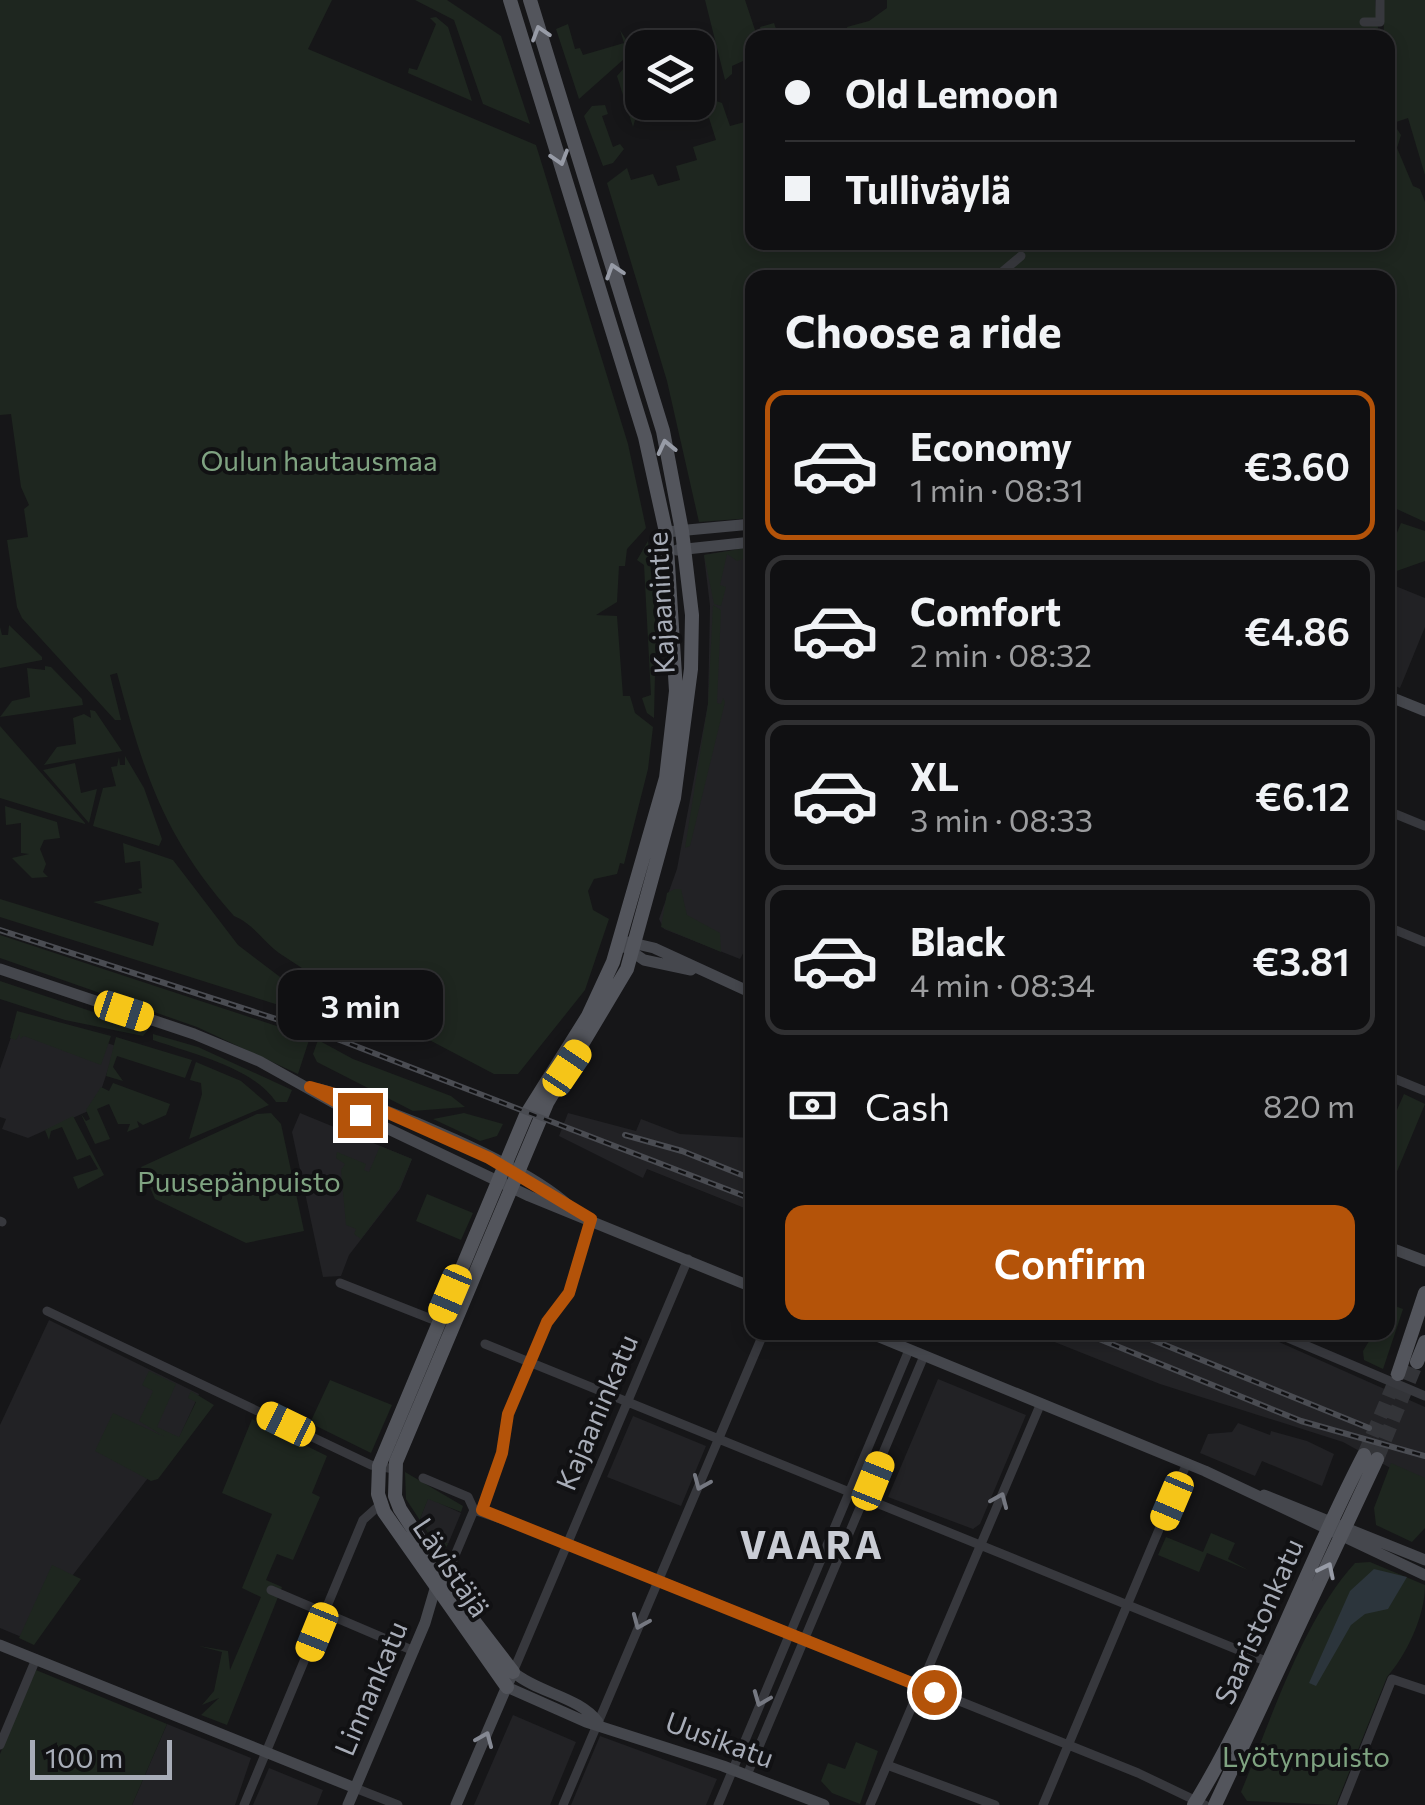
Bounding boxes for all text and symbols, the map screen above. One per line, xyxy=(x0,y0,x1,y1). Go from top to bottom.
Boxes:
one-way arrow xyxy=(531,26,552,43)
map controls xyxy=(625,30,715,120)
button: layers xyxy=(625,30,715,120)
text: Old Lemoon xyxy=(845,69,1058,116)
one-way arrow xyxy=(548,148,568,165)
text: Tulliväylä xyxy=(845,165,1011,212)
one-way arrow xyxy=(606,263,626,280)
text: Choose a ride xyxy=(785,302,1062,357)
icon: car xyxy=(790,420,880,510)
text: Economy xyxy=(910,422,1072,469)
one-way arrow xyxy=(657,438,678,455)
text: €3.60 xyxy=(1244,442,1350,489)
park label: Oulun hautausmaa xyxy=(200,443,438,477)
text: 1 min · 08:31 xyxy=(910,469,1084,509)
street label: Kajaanintie xyxy=(639,531,681,675)
icon: car xyxy=(790,585,880,675)
text: Comfort xyxy=(910,587,1061,634)
text: €4.86 xyxy=(1245,607,1350,654)
text: 2 min · 08:32 xyxy=(910,634,1092,674)
icon: car xyxy=(790,750,880,840)
text: XL xyxy=(910,752,959,799)
text: €6.12 xyxy=(1255,772,1350,819)
text: 3 min · 08:33 xyxy=(910,799,1093,839)
icon: car xyxy=(790,915,880,1005)
text: Black xyxy=(910,917,1006,964)
text: €3.81 xyxy=(1252,937,1350,984)
text: 4 min · 08:34 xyxy=(910,964,1095,1004)
callout: 3 min xyxy=(278,970,442,1040)
text: 3 min xyxy=(321,985,400,1025)
car xyxy=(91,987,157,1035)
car xyxy=(538,1035,596,1101)
icon: cash xyxy=(785,1078,840,1133)
text: Cash xyxy=(865,1082,950,1129)
text: 820 m xyxy=(1263,1085,1355,1125)
route end xyxy=(338,1093,383,1138)
park label: Puusepänpuisto xyxy=(137,1164,341,1198)
button: Confirm xyxy=(785,1205,1355,1320)
car xyxy=(424,1261,476,1327)
street label: Kajaaninkatu xyxy=(548,1329,644,1495)
car xyxy=(252,1397,320,1451)
car xyxy=(848,1448,898,1514)
car xyxy=(1146,1468,1198,1534)
one-way arrow xyxy=(693,1473,713,1491)
one-way arrow xyxy=(988,1492,1008,1510)
street label: Lävistäjä xyxy=(407,1511,497,1623)
district label: VAARA xyxy=(740,1520,884,1567)
street label: Saaristonkatu xyxy=(1206,1533,1310,1709)
one-way arrow xyxy=(1315,1562,1335,1580)
car xyxy=(292,1599,342,1665)
one-way arrow xyxy=(631,1612,651,1630)
street label: Linnankatu xyxy=(326,1616,414,1760)
route start xyxy=(912,1670,957,1715)
one-way arrow xyxy=(753,1689,773,1707)
street label: Uusikatu xyxy=(661,1704,779,1774)
one-way arrow xyxy=(473,1731,493,1749)
scale bar xyxy=(30,1735,172,1780)
park label: Lyötynpuisto xyxy=(1222,1739,1390,1773)
text: 100 m xyxy=(45,1740,123,1774)

